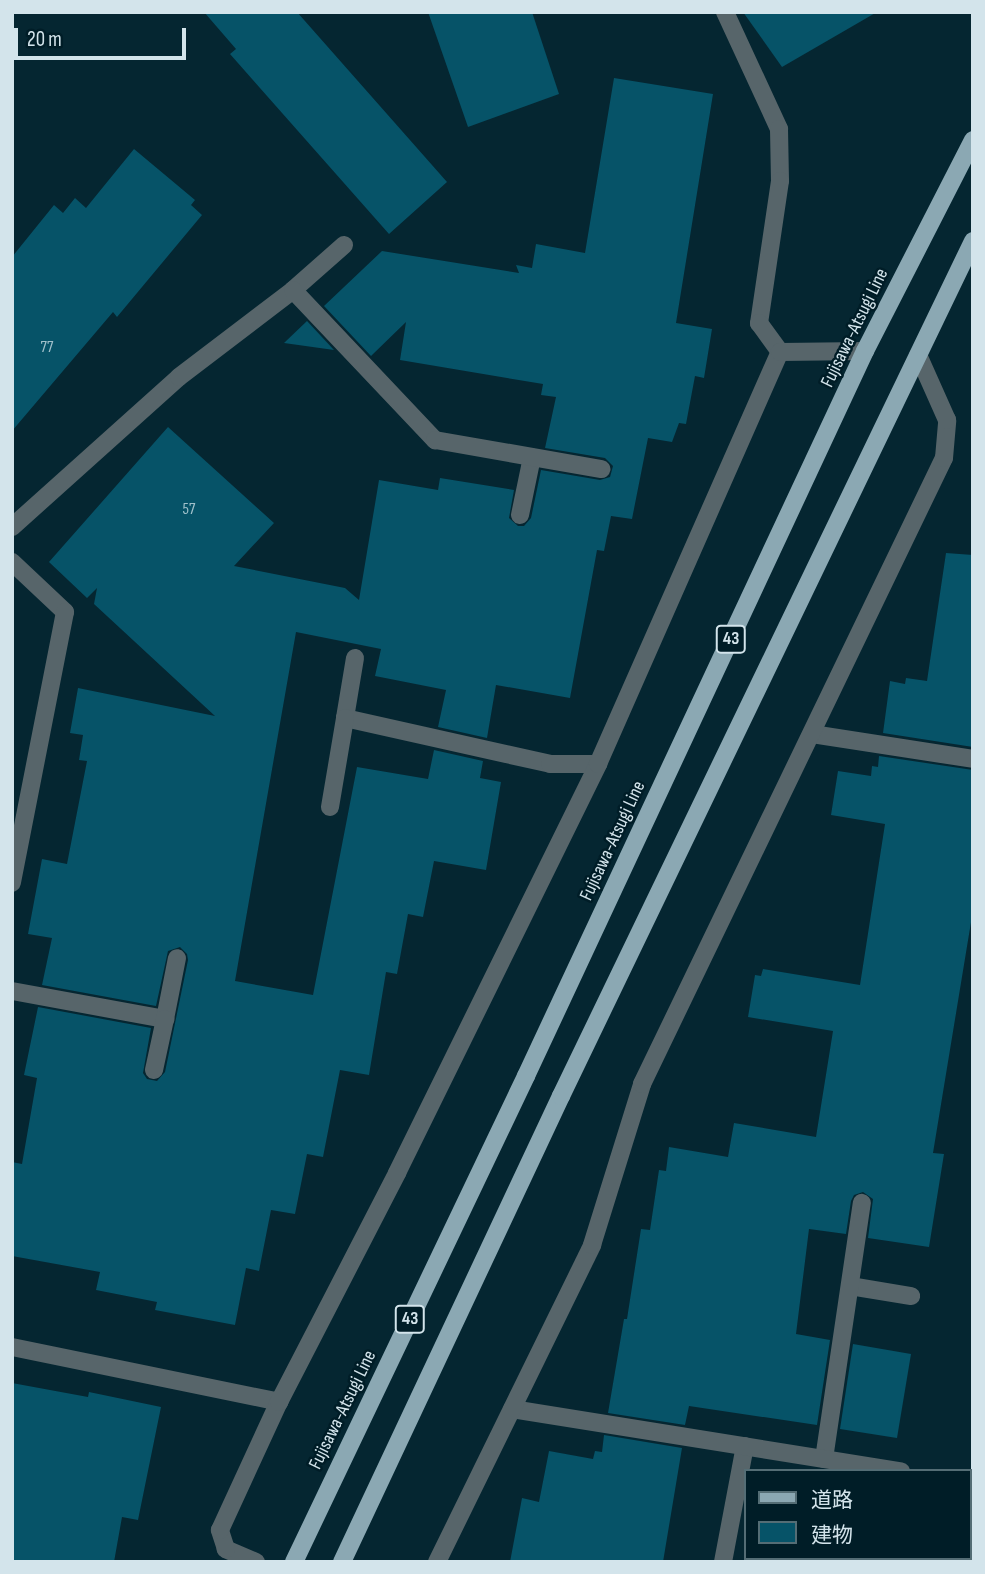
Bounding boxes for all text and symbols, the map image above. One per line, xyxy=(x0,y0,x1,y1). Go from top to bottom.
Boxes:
scale bar xyxy=(18,14,189,58)
text: 20 m xyxy=(27,27,62,52)
street label: Fujisawa-Atsugi Line xyxy=(816,265,894,391)
house number: 77 xyxy=(41,338,53,358)
house number: 57 xyxy=(183,500,195,520)
road number: 43 xyxy=(715,624,747,654)
street label: Fujisawa-Atsugi Line xyxy=(575,778,651,904)
road number: 43 xyxy=(394,1304,426,1334)
street label: Fujisawa-Atsugi Line xyxy=(304,1347,382,1473)
legend xyxy=(744,1469,971,1560)
text: 道路 xyxy=(811,1488,853,1513)
text: 建物 xyxy=(811,1523,853,1548)

